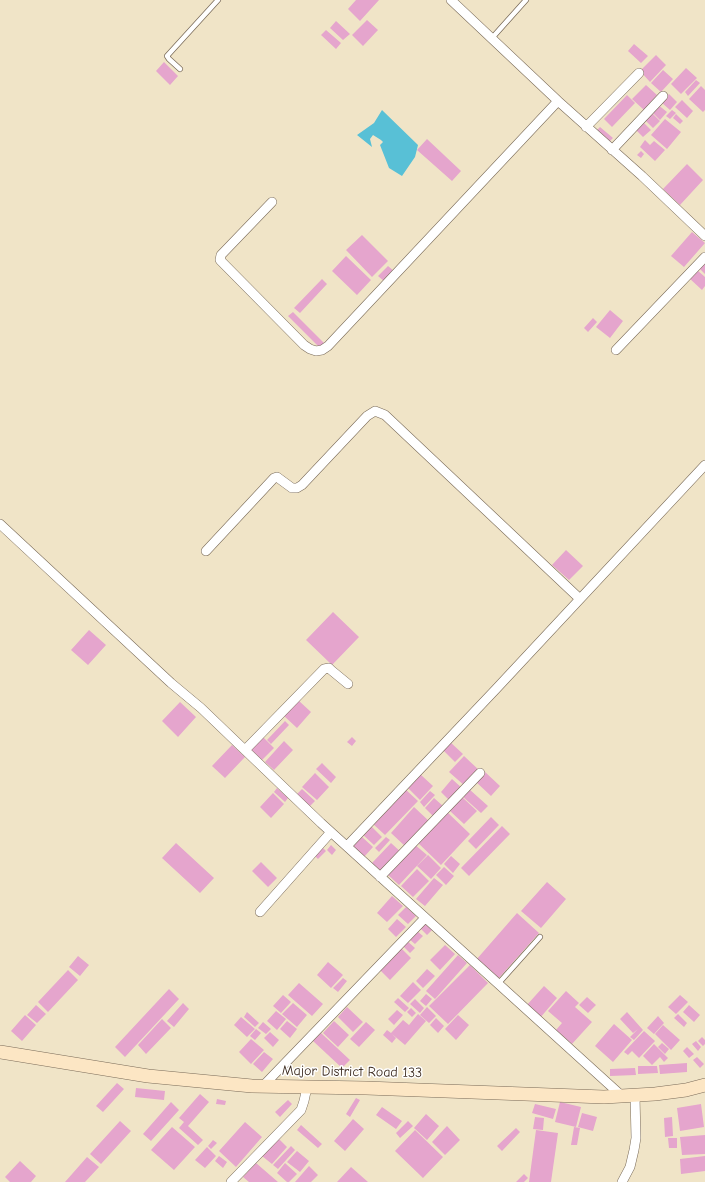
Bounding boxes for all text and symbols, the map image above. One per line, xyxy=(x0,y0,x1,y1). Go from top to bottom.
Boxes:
street label: Major District Road 133 xyxy=(282,1062,422,1082)

